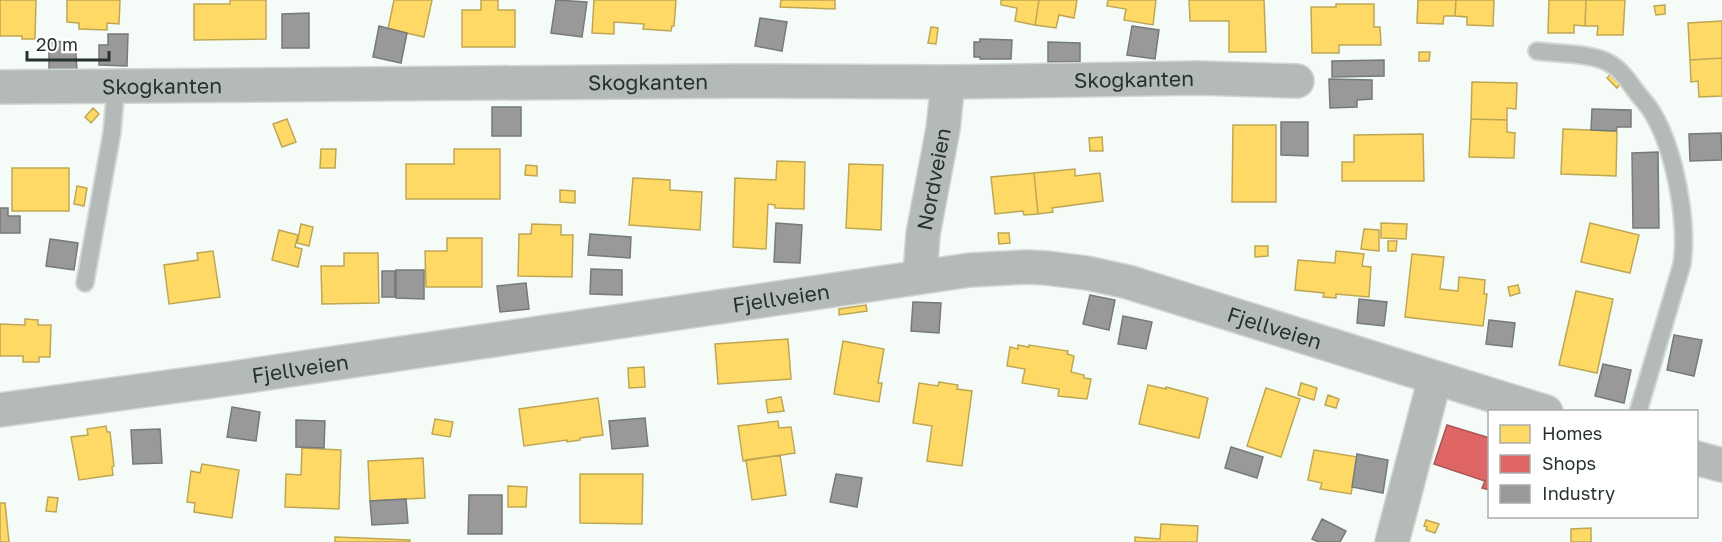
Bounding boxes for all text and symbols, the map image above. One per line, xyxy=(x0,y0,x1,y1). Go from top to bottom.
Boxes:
scale bar xyxy=(27,24,110,62)
text: 20 m xyxy=(36,33,78,55)
street label: Skogkanten xyxy=(1074,65,1194,93)
street label: Skogkanten xyxy=(588,68,708,95)
street label: Skogkanten xyxy=(102,72,222,99)
street label: Nordveien xyxy=(911,126,956,232)
street label: Fjellveien xyxy=(731,278,831,318)
street label: Fjellveien xyxy=(1224,301,1325,355)
street label: Fjellveien xyxy=(250,348,350,388)
legend xyxy=(1488,410,1698,518)
text: Homes xyxy=(1542,422,1602,444)
text: Shops xyxy=(1542,452,1596,474)
text: Industry xyxy=(1542,482,1615,504)

